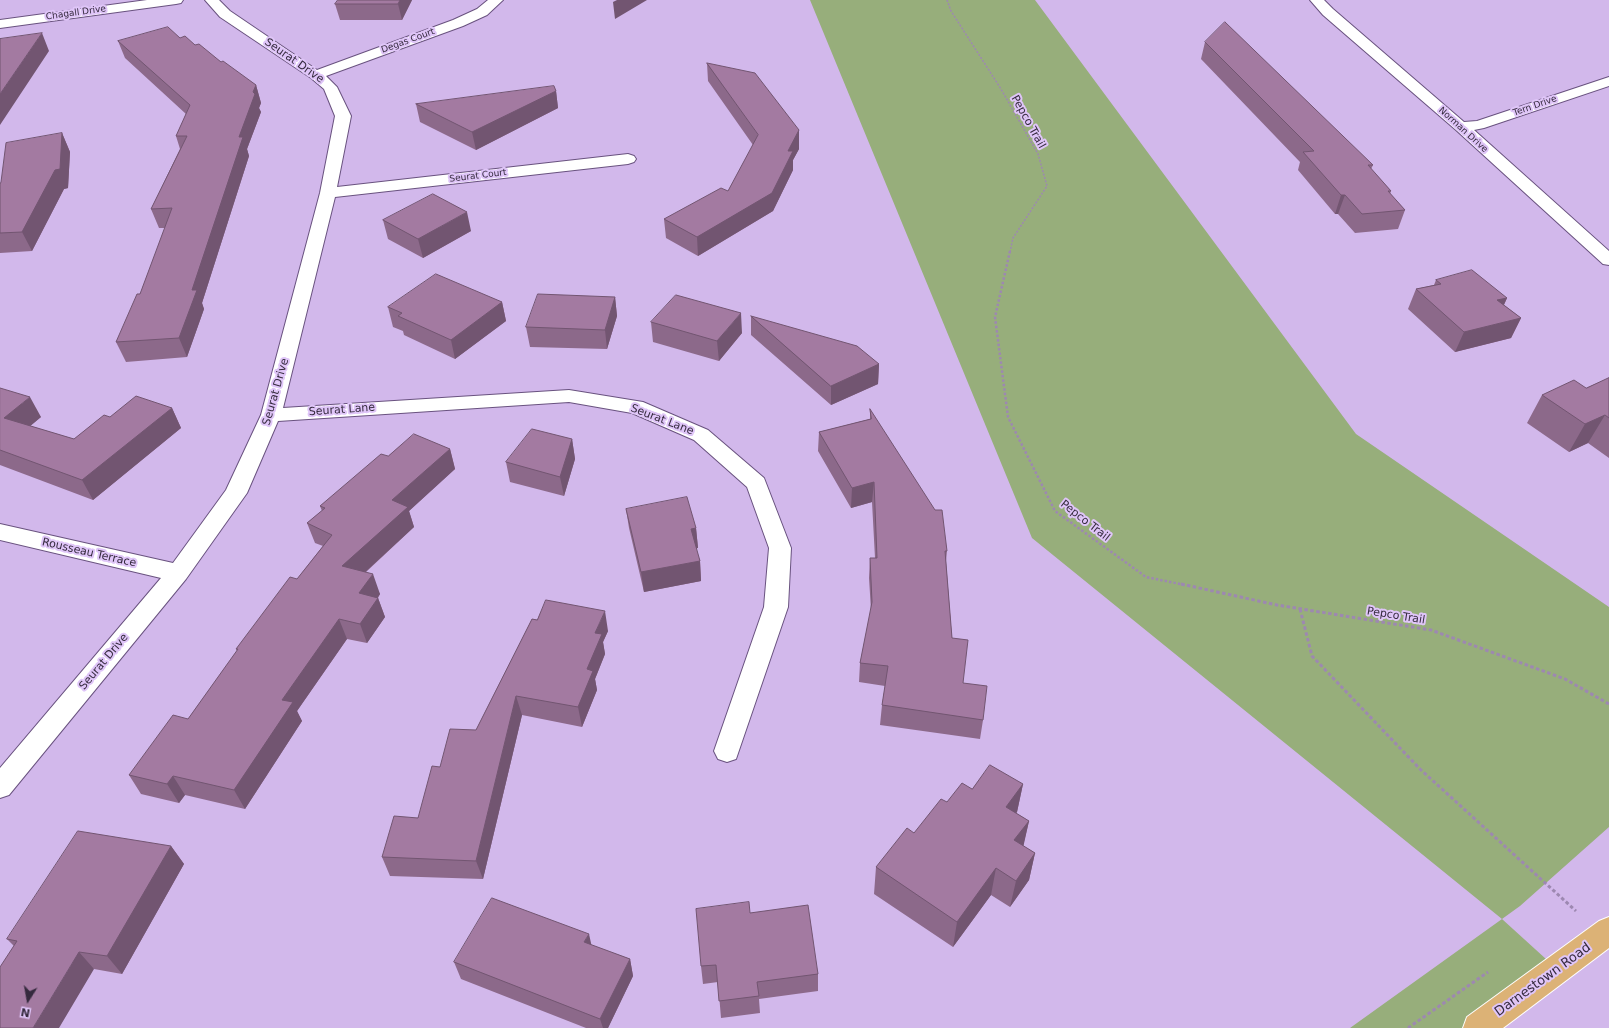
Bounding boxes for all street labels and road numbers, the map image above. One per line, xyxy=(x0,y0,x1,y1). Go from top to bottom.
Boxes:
street label: Chagall Drive xyxy=(45,3,107,23)
street label: Degas Court xyxy=(380,26,436,56)
street label: Seurat Drive xyxy=(262,36,326,86)
street label: Pepco Trail xyxy=(1008,93,1048,151)
street label: Tern Drive xyxy=(1512,93,1558,119)
street label: Norman Drive xyxy=(1436,105,1490,155)
street label: Seurat Court xyxy=(449,167,507,185)
street label: Seurat Drive xyxy=(260,357,292,427)
street label: Seurat Lane xyxy=(308,401,376,419)
street label: Seurat Lane xyxy=(629,402,695,438)
street label: Pepco Trail xyxy=(1058,498,1112,544)
street label: Rousseau Terrace xyxy=(41,536,137,570)
street label: Pepco Trail xyxy=(1366,605,1426,627)
street label: Seurat Drive xyxy=(77,631,131,693)
street label: Darnestown Road xyxy=(1492,940,1594,1020)

